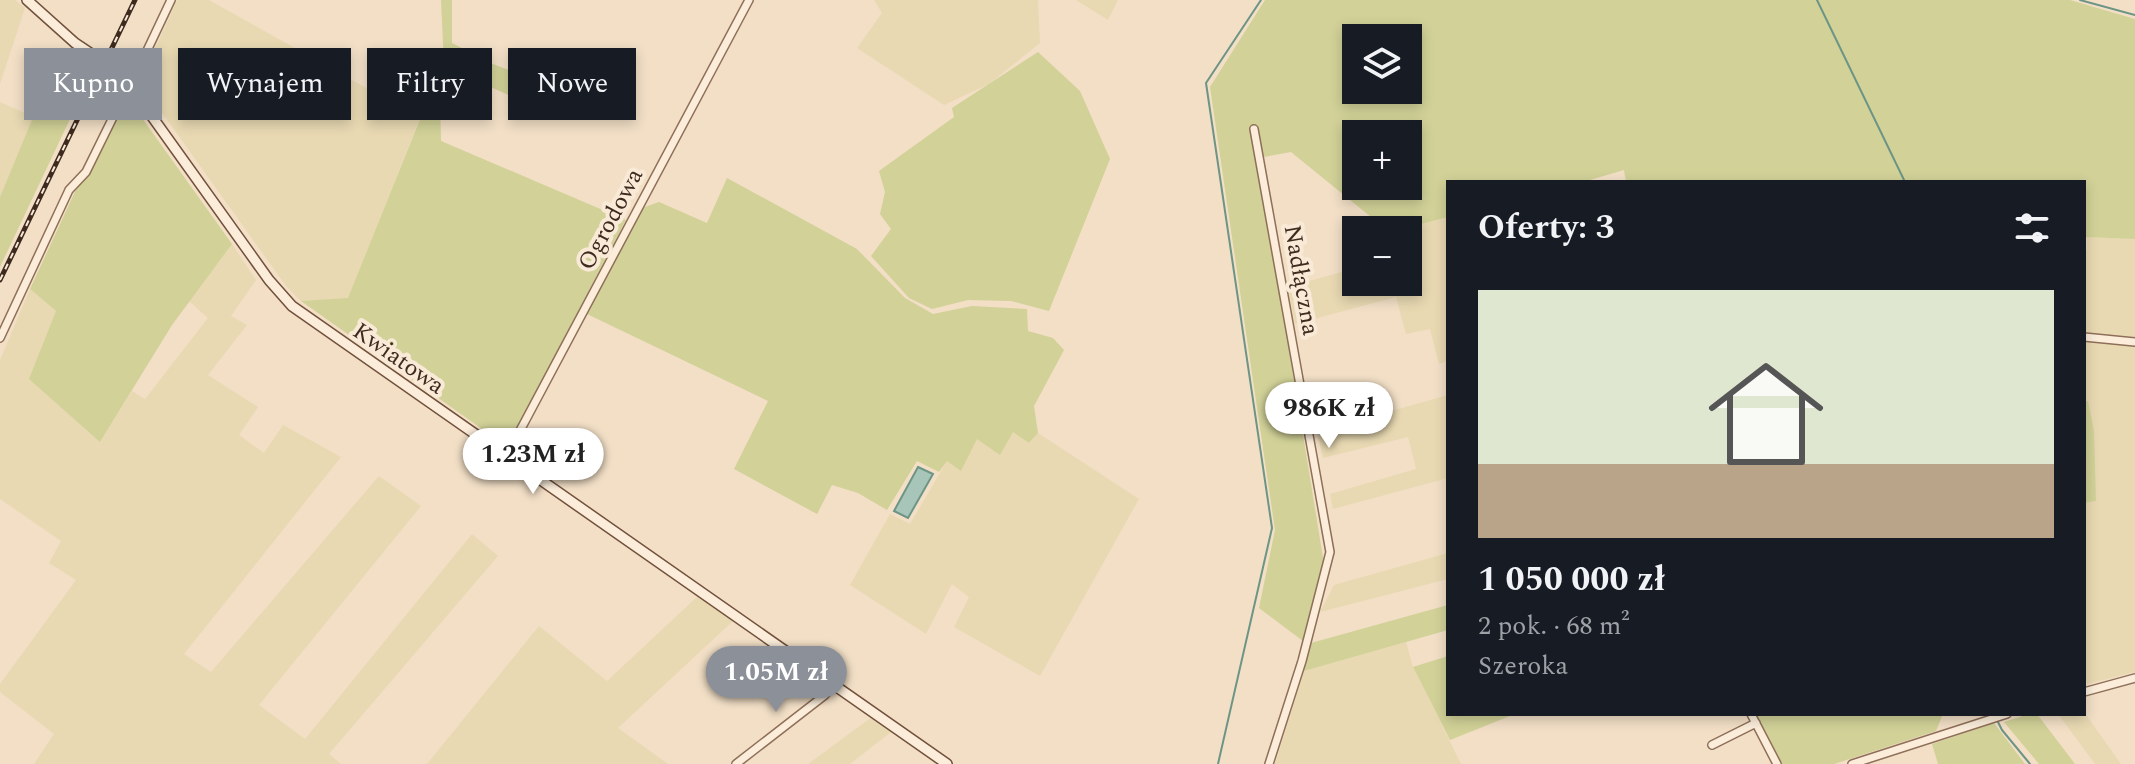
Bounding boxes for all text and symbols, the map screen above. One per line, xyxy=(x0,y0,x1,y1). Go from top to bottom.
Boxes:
map controls xyxy=(1342,24,1422,296)
button: layers xyxy=(1342,24,1422,104)
chip: Kupno xyxy=(24,48,162,120)
chip: Wynajem xyxy=(178,48,351,120)
chip: Filtry xyxy=(367,48,492,120)
chip: Nowe xyxy=(508,48,636,120)
button: + xyxy=(1342,120,1422,200)
street label: Ogrodowa xyxy=(569,162,653,277)
text: Oferty: 3 xyxy=(1478,202,1615,254)
icon: filters xyxy=(2010,206,2054,250)
button: − xyxy=(1342,216,1422,296)
street label: Nadłączna xyxy=(1274,222,1328,338)
street label: Kwiatowa xyxy=(345,314,452,404)
icon: home xyxy=(1694,342,1838,486)
pin: 986K zł xyxy=(1255,382,1403,450)
text: 986K zł xyxy=(1283,388,1375,428)
pin: 1.23M zł xyxy=(450,428,616,496)
text: 1.23M zł xyxy=(481,434,585,474)
text: 1 050 000 zł xyxy=(1478,554,1665,606)
text: 2 pok. · 68 m² xyxy=(1478,606,1629,646)
pin: 1.05M zł xyxy=(693,646,859,714)
text: Szeroka xyxy=(1478,646,1568,686)
text: 1.05M zł xyxy=(724,652,828,692)

